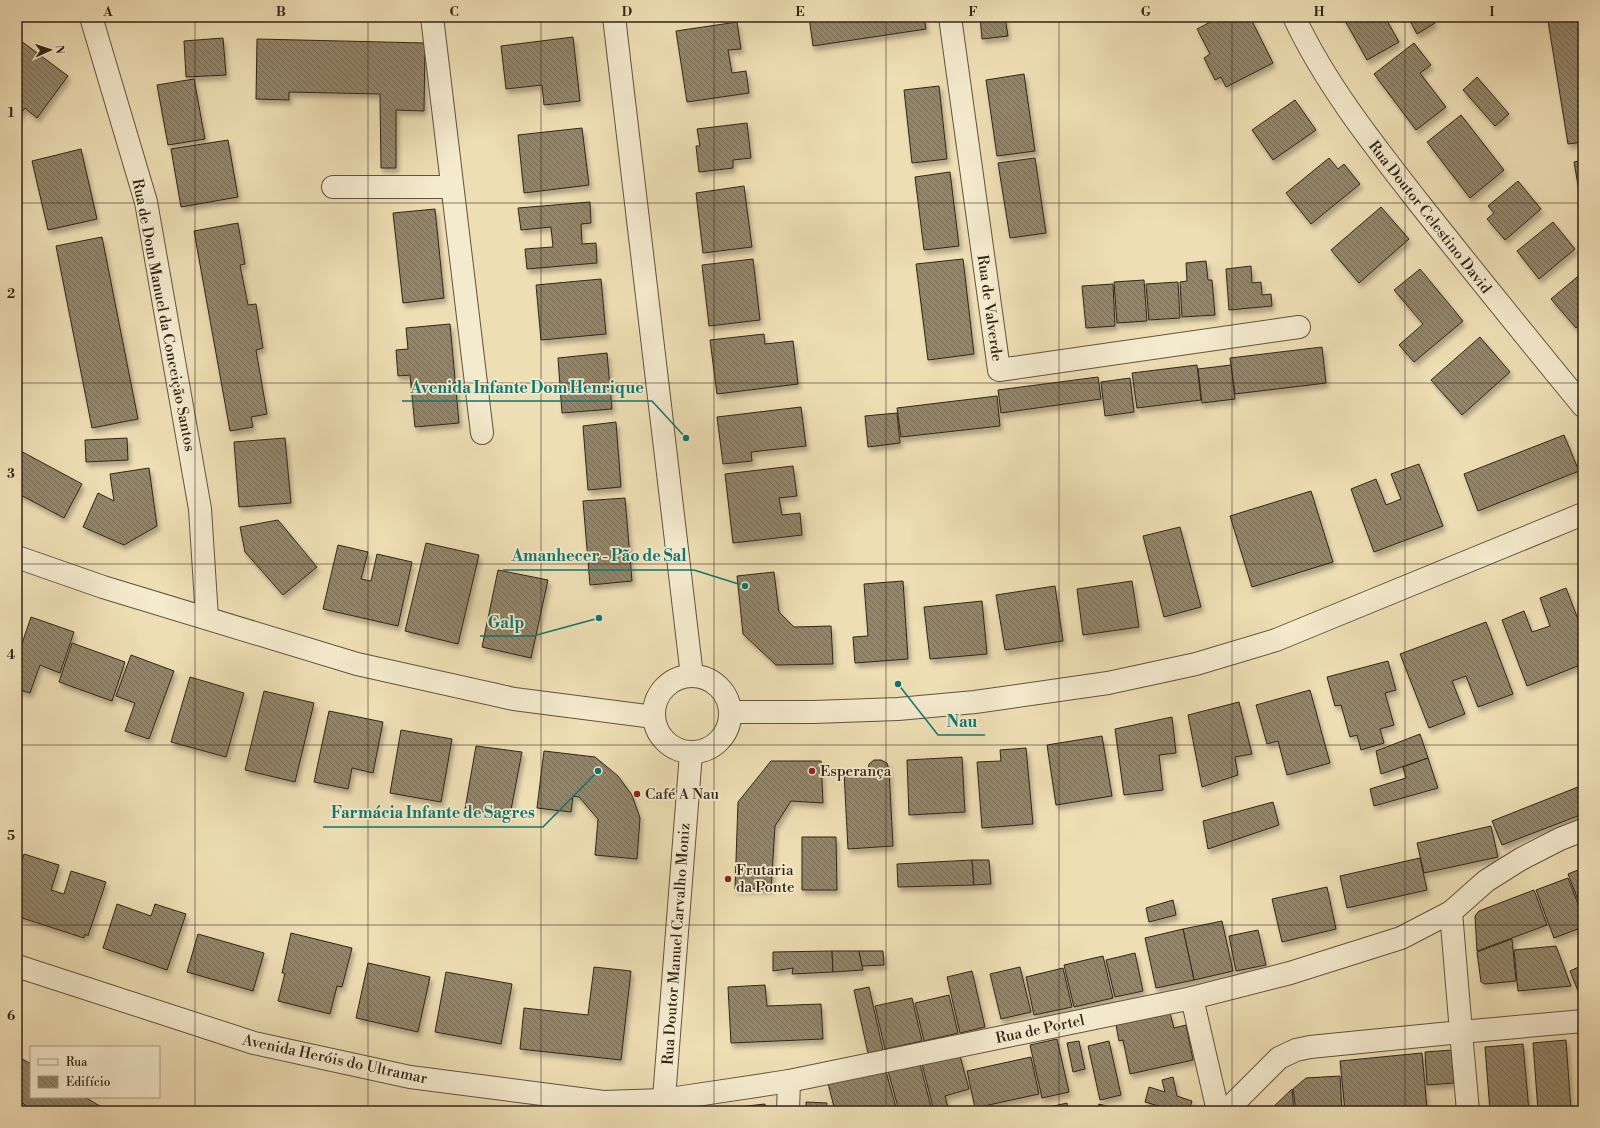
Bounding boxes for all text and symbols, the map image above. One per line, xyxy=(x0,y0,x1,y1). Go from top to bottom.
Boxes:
text: A xyxy=(102,4,113,20)
text: B xyxy=(276,4,286,20)
text: C xyxy=(449,4,459,20)
text: D xyxy=(622,4,632,20)
text: E xyxy=(795,4,805,20)
text: F xyxy=(968,4,978,20)
text: G xyxy=(1141,4,1152,20)
text: H xyxy=(1314,4,1325,20)
text: I xyxy=(1489,4,1495,20)
north arrow xyxy=(30,30,70,70)
text: N xyxy=(52,45,66,55)
text: 1 xyxy=(8,105,15,121)
street label: Rua Doutor Celestino David xyxy=(1364,137,1495,298)
street label: Rua de Dom Manuel da Conceição Santos xyxy=(128,177,199,453)
street label: Rua de Valverde xyxy=(973,253,1006,363)
text: 2 xyxy=(7,286,15,302)
callout: Avenida Infante Dom Henrique xyxy=(402,373,652,401)
text: Avenida Infante Dom Henrique xyxy=(409,378,644,398)
text: 3 xyxy=(7,466,15,482)
callout: Amanhecer - Pão de Sal xyxy=(503,542,694,570)
text: Amanhecer - Pão de Sal xyxy=(511,546,687,566)
callout: Galp xyxy=(480,608,533,636)
text: Galp xyxy=(488,613,524,633)
text: 4 xyxy=(7,647,16,663)
callout: Nau xyxy=(938,707,985,735)
text: Nau xyxy=(947,712,978,732)
place label: Esperança xyxy=(820,762,892,781)
marker: Esperança xyxy=(807,766,817,776)
place label: Café A Nau xyxy=(645,785,720,804)
marker: Café A Nau xyxy=(632,789,642,799)
callout: Farmácia Infante de Sagres xyxy=(323,799,543,827)
text: Farmácia Infante de Sagres xyxy=(331,803,535,823)
street label: Rua Doutor Manuel Carvalho Moniz xyxy=(659,822,694,1066)
text: 5 xyxy=(7,828,15,844)
place label: Frutaria da Ponte xyxy=(736,861,795,897)
marker: Frutaria da Ponte xyxy=(723,874,733,884)
text: 6 xyxy=(7,1008,15,1024)
street label: Rua de Portel xyxy=(994,1011,1087,1048)
street label: Avenida Heróis do Ultramar xyxy=(240,1030,430,1088)
legend xyxy=(30,1046,160,1098)
text: Rua xyxy=(66,1055,88,1070)
text: Edifício xyxy=(66,1075,111,1090)

